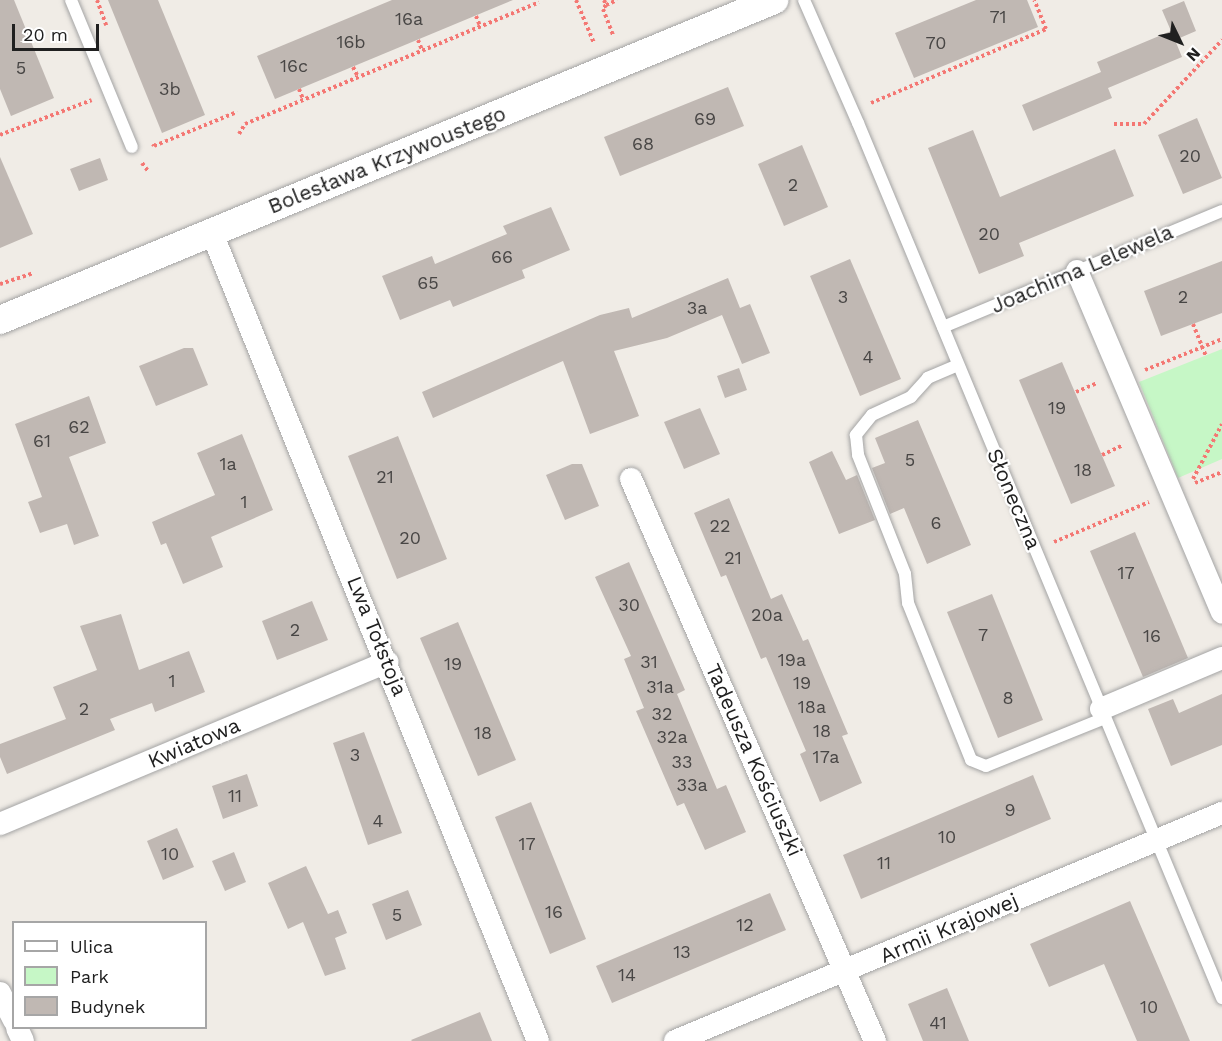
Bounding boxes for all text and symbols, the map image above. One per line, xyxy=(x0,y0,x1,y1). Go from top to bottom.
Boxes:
house number: 71 xyxy=(989,6,1007,28)
house number: 16a xyxy=(395,8,423,30)
scale bar xyxy=(15,12,102,50)
north arrow xyxy=(1150,12,1210,72)
text: 20 m xyxy=(23,24,68,45)
house number: 16b xyxy=(336,31,366,53)
house number: 70 xyxy=(926,32,946,54)
text: N xyxy=(1183,44,1205,65)
house number: 16c xyxy=(280,55,308,77)
house number: 5 xyxy=(16,57,26,79)
house number: 3b xyxy=(159,78,181,100)
street label: Bolesława Krzywoustego xyxy=(264,101,510,219)
house number: 69 xyxy=(694,108,716,130)
house number: 68 xyxy=(632,133,654,155)
house number: 20 xyxy=(1179,145,1201,167)
house number: 2 xyxy=(788,174,798,196)
street label: Joachima Lelewela xyxy=(987,219,1177,319)
house number: 20 xyxy=(978,223,1000,245)
house number: 66 xyxy=(491,246,513,268)
house number: 65 xyxy=(417,272,439,294)
house number: 3 xyxy=(838,286,848,308)
house number: 2 xyxy=(1178,286,1188,308)
house number: 3a xyxy=(687,297,707,319)
house number: 4 xyxy=(863,346,873,368)
house number: 19 xyxy=(1048,397,1066,419)
house number: 62 xyxy=(68,416,90,438)
house number: 61 xyxy=(33,430,51,452)
street label: Słoneczna xyxy=(982,445,1046,553)
house number: 5 xyxy=(905,449,915,471)
house number: 1a xyxy=(219,453,237,475)
house number: 18 xyxy=(1074,459,1092,481)
house number: 21 xyxy=(376,466,394,488)
house number: 1 xyxy=(240,491,248,513)
house number: 6 xyxy=(931,512,941,534)
house number: 22 xyxy=(710,515,730,537)
house number: 20 xyxy=(399,527,421,549)
house number: 21 xyxy=(724,547,742,569)
house number: 17 xyxy=(1117,562,1135,584)
street label: Lwa Tołstoja xyxy=(341,572,413,700)
house number: 30 xyxy=(618,594,640,616)
house number: 20a xyxy=(751,604,783,626)
house number: 2 xyxy=(290,619,300,641)
house number: 7 xyxy=(978,624,988,646)
house number: 16 xyxy=(1143,625,1161,647)
house number: 19a xyxy=(778,649,806,671)
house number: 31 xyxy=(640,651,658,673)
house number: 19 xyxy=(444,653,462,675)
street label: Tadeusza Kościuszki xyxy=(700,660,808,860)
house number: 1 xyxy=(168,670,176,692)
house number: 19 xyxy=(793,672,811,694)
house number: 31a xyxy=(646,676,674,698)
house number: 8 xyxy=(1002,687,1014,709)
house number: 18a xyxy=(798,696,826,718)
house number: 2 xyxy=(79,698,89,720)
house number: 32 xyxy=(652,703,672,725)
street label: Kwiatowa xyxy=(144,712,244,774)
house number: 18 xyxy=(813,720,831,742)
house number: 18 xyxy=(474,722,492,744)
house number: 32a xyxy=(656,726,688,748)
house number: 3 xyxy=(350,744,360,766)
house number: 17a xyxy=(813,746,839,768)
house number: 33 xyxy=(672,751,692,773)
house number: 33a xyxy=(676,774,708,796)
house number: 11 xyxy=(228,785,242,807)
house number: 9 xyxy=(1004,799,1016,821)
house number: 4 xyxy=(373,810,383,832)
house number: 10 xyxy=(938,826,956,848)
house number: 17 xyxy=(518,833,536,855)
house number: 10 xyxy=(161,843,179,865)
house number: 11 xyxy=(877,852,891,874)
street label: Armii Krajowej xyxy=(876,888,1022,968)
house number: 16 xyxy=(545,901,563,923)
house number: 5 xyxy=(392,904,402,926)
house number: 12 xyxy=(736,914,754,936)
legend xyxy=(12,921,207,1029)
text: Ulica xyxy=(70,936,113,957)
house number: 13 xyxy=(673,941,691,963)
house number: 14 xyxy=(618,964,636,986)
text: Park xyxy=(70,966,109,987)
text: Budynek xyxy=(70,996,145,1017)
house number: 10 xyxy=(1140,996,1158,1018)
house number: 41 xyxy=(929,1012,947,1034)

